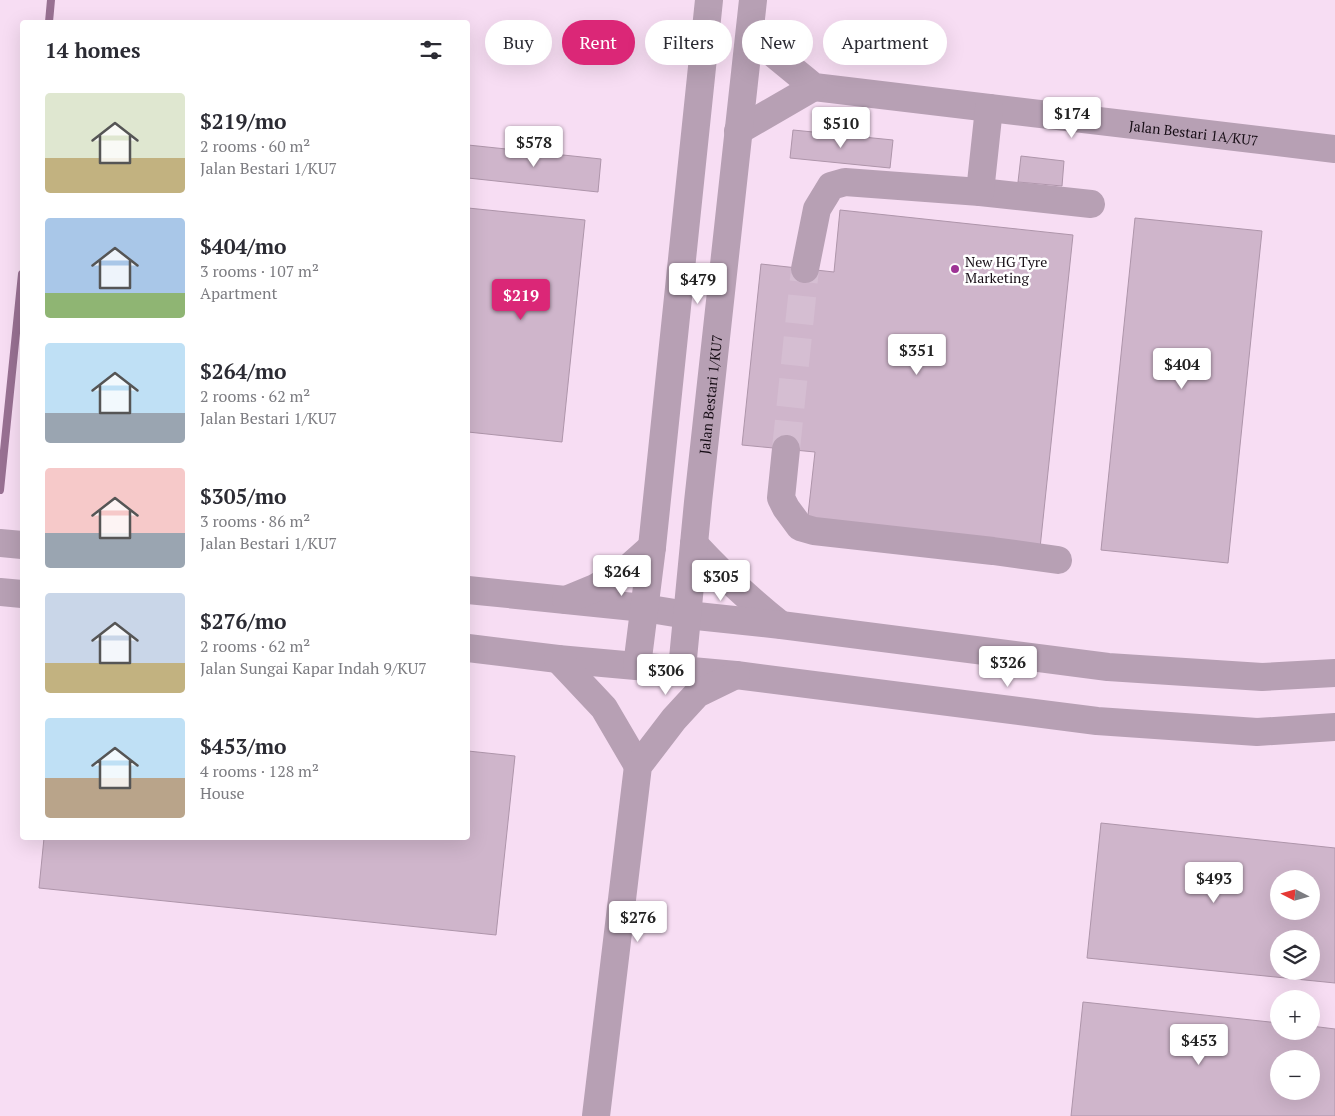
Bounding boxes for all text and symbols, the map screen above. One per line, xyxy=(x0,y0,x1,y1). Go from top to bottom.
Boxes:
chip: Buy xyxy=(485,20,552,65)
chip: Rent xyxy=(562,20,635,65)
chip: Filters xyxy=(645,20,732,65)
chip: New xyxy=(742,20,813,65)
chip: Apartment xyxy=(823,20,947,65)
text: 14 homes xyxy=(45,36,141,64)
icon: filters xyxy=(417,36,445,64)
pin: $174 xyxy=(1042,96,1102,139)
text: $174 xyxy=(1054,102,1090,124)
pin: $510 xyxy=(811,106,871,149)
text: $219/mo xyxy=(200,107,287,135)
text: $510 xyxy=(823,112,859,134)
icon: home xyxy=(85,113,145,173)
street label: Jalan Bestari 1A/KU7 xyxy=(1128,115,1259,149)
pin: $578 xyxy=(504,126,564,168)
text: $578 xyxy=(516,131,552,153)
text: 2 rooms · 60 m² xyxy=(200,135,310,157)
text: Jalan Bestari 1/KU7 xyxy=(200,157,337,179)
text: $404/mo xyxy=(200,232,287,260)
icon: home xyxy=(85,238,145,298)
place label: New HG Tyre Marketing xyxy=(965,252,1047,287)
text: 3 rooms · 107 m² xyxy=(200,260,319,282)
pin: $479 xyxy=(668,262,728,305)
marker: New HG Tyre Marketing xyxy=(949,263,961,275)
text: $479 xyxy=(680,268,716,290)
pin: $219 xyxy=(491,278,551,321)
text: Apartment xyxy=(200,282,277,304)
text: $219 xyxy=(503,284,539,306)
street label: Jalan Bestari 1/KU7 xyxy=(694,334,726,455)
pin: $351 xyxy=(887,334,947,376)
text: $351 xyxy=(899,339,935,361)
pin: $404 xyxy=(1152,348,1212,390)
text: $404 xyxy=(1164,353,1200,375)
text: $264/mo xyxy=(200,357,287,385)
icon: home xyxy=(85,363,145,423)
text: 2 rooms · 62 m² xyxy=(200,385,310,407)
text: Jalan Bestari 1/KU7 xyxy=(200,407,337,429)
text: $305/mo xyxy=(200,482,287,510)
icon: home xyxy=(85,488,145,548)
text: 3 rooms · 86 m² xyxy=(200,510,310,532)
text: Jalan Bestari 1/KU7 xyxy=(200,532,337,554)
pin: $264 xyxy=(592,554,652,597)
text: $264 xyxy=(604,560,640,582)
pin: $305 xyxy=(691,560,751,602)
text: $305 xyxy=(703,565,739,587)
text: $276/mo xyxy=(200,607,287,635)
icon: home xyxy=(85,613,145,673)
text: 2 rooms · 62 m² xyxy=(200,635,310,657)
pin: $326 xyxy=(978,646,1038,688)
text: $326 xyxy=(990,651,1026,673)
pin: $306 xyxy=(636,654,696,696)
text: Jalan Sungai Kapar Indah 9/KU7 xyxy=(200,657,427,679)
text: $306 xyxy=(648,659,684,681)
text: $453/mo xyxy=(200,732,287,760)
icon: home xyxy=(85,738,145,798)
text: 4 rooms · 128 m² xyxy=(200,760,319,782)
text: House xyxy=(200,782,245,804)
pin: $493 xyxy=(1184,862,1244,904)
text: $493 xyxy=(1196,867,1232,889)
north arrow xyxy=(1270,870,1320,920)
map controls xyxy=(1270,870,1320,1100)
pin: $276 xyxy=(608,900,668,943)
text: $276 xyxy=(620,906,656,928)
button: layers xyxy=(1270,930,1320,980)
button: + xyxy=(1270,990,1320,1040)
pin: $453 xyxy=(1169,1024,1229,1066)
text: $453 xyxy=(1181,1029,1217,1051)
button: − xyxy=(1270,1050,1320,1100)

